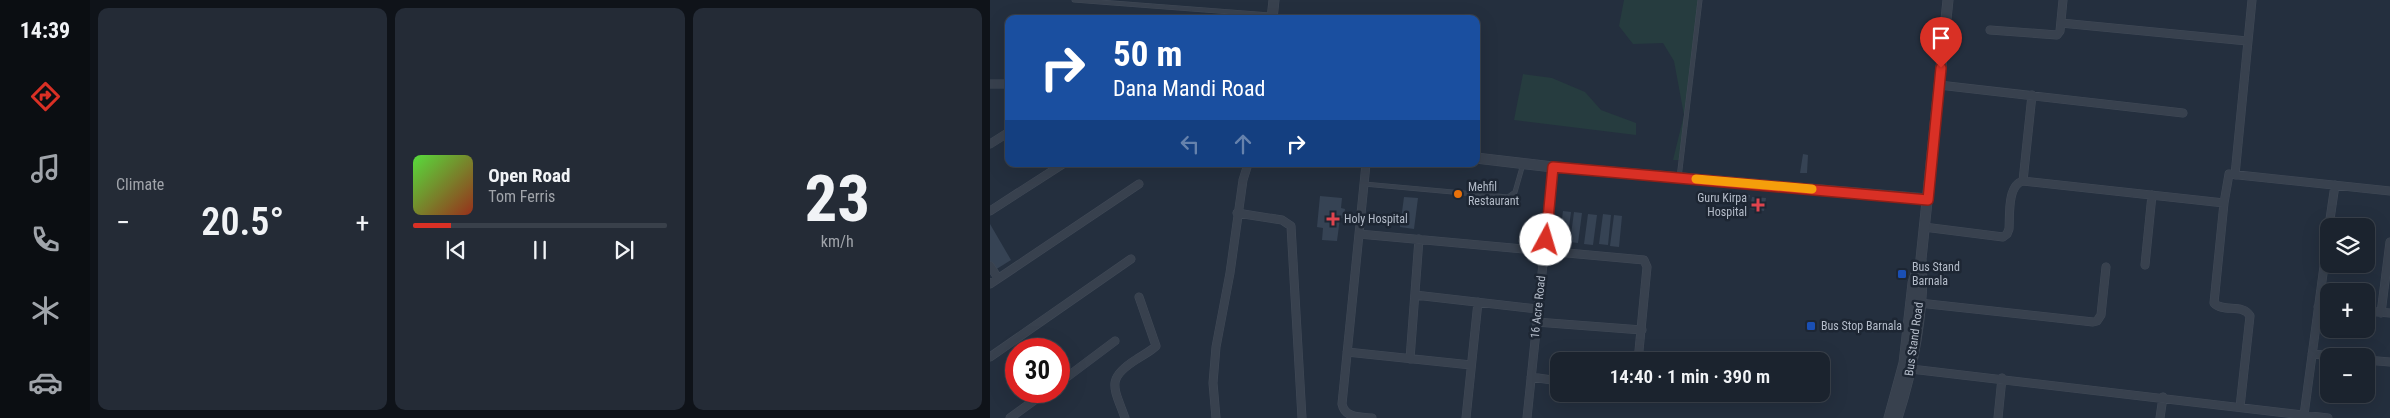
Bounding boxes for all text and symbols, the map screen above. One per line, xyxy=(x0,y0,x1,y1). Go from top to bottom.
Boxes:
pin xyxy=(1920,17,1962,68)
text: 14:39 xyxy=(20,18,70,43)
icon: arrive xyxy=(1927,24,1955,52)
text: 50 m xyxy=(1113,34,1182,75)
icon: right xyxy=(1030,35,1095,100)
text: Dana Mandi Road xyxy=(1113,76,1265,101)
icon: directions xyxy=(28,79,63,114)
icon: left xyxy=(1176,130,1204,158)
icon: ahead xyxy=(1229,130,1257,158)
icon: right xyxy=(1282,130,1310,158)
icon: music xyxy=(28,151,63,186)
text: 23 xyxy=(804,161,870,237)
text: Open Road xyxy=(488,164,570,187)
text: Climate xyxy=(116,175,164,194)
place label: Mehfil Restaurant xyxy=(1468,180,1520,208)
text: Tom Ferris xyxy=(488,187,555,206)
marker: Mehfil Restaurant xyxy=(1452,188,1464,200)
place label: Guru Kirpa Hospital xyxy=(1697,191,1747,219)
marker: Guru Kirpa Hospital xyxy=(1751,198,1765,212)
text: 20.5° xyxy=(201,200,284,244)
text: − xyxy=(116,206,130,239)
text: + xyxy=(355,206,369,239)
marker: Holy Hospital xyxy=(1326,212,1340,226)
place label: Holy Hospital xyxy=(1344,212,1408,226)
position arrow xyxy=(1519,213,1571,265)
map controls xyxy=(2320,218,2375,403)
button: layers xyxy=(2320,218,2375,273)
icon: phone xyxy=(28,222,63,257)
text: km/h xyxy=(821,232,854,251)
icon: previous xyxy=(442,236,470,264)
icon: pause xyxy=(526,236,554,264)
icon: next xyxy=(610,236,638,264)
place label: Bus Stand Barnala xyxy=(1912,260,1960,288)
marker: Bus Stand Barnala xyxy=(1896,268,1908,280)
street label: 16 Acre Road xyxy=(1528,275,1548,339)
button: + xyxy=(2320,283,2375,338)
icon: climate xyxy=(28,293,63,328)
street label: Bus Stand Road xyxy=(1902,301,1926,377)
place label: Bus Stop Barnala xyxy=(1821,319,1902,333)
marker: Bus Stop Barnala xyxy=(1805,320,1817,332)
speed limit sign: 30 xyxy=(1005,338,1070,403)
button: − xyxy=(2320,348,2375,403)
icon: car xyxy=(28,365,63,400)
text: 14:40 · 1 min · 390 m xyxy=(1610,365,1770,388)

